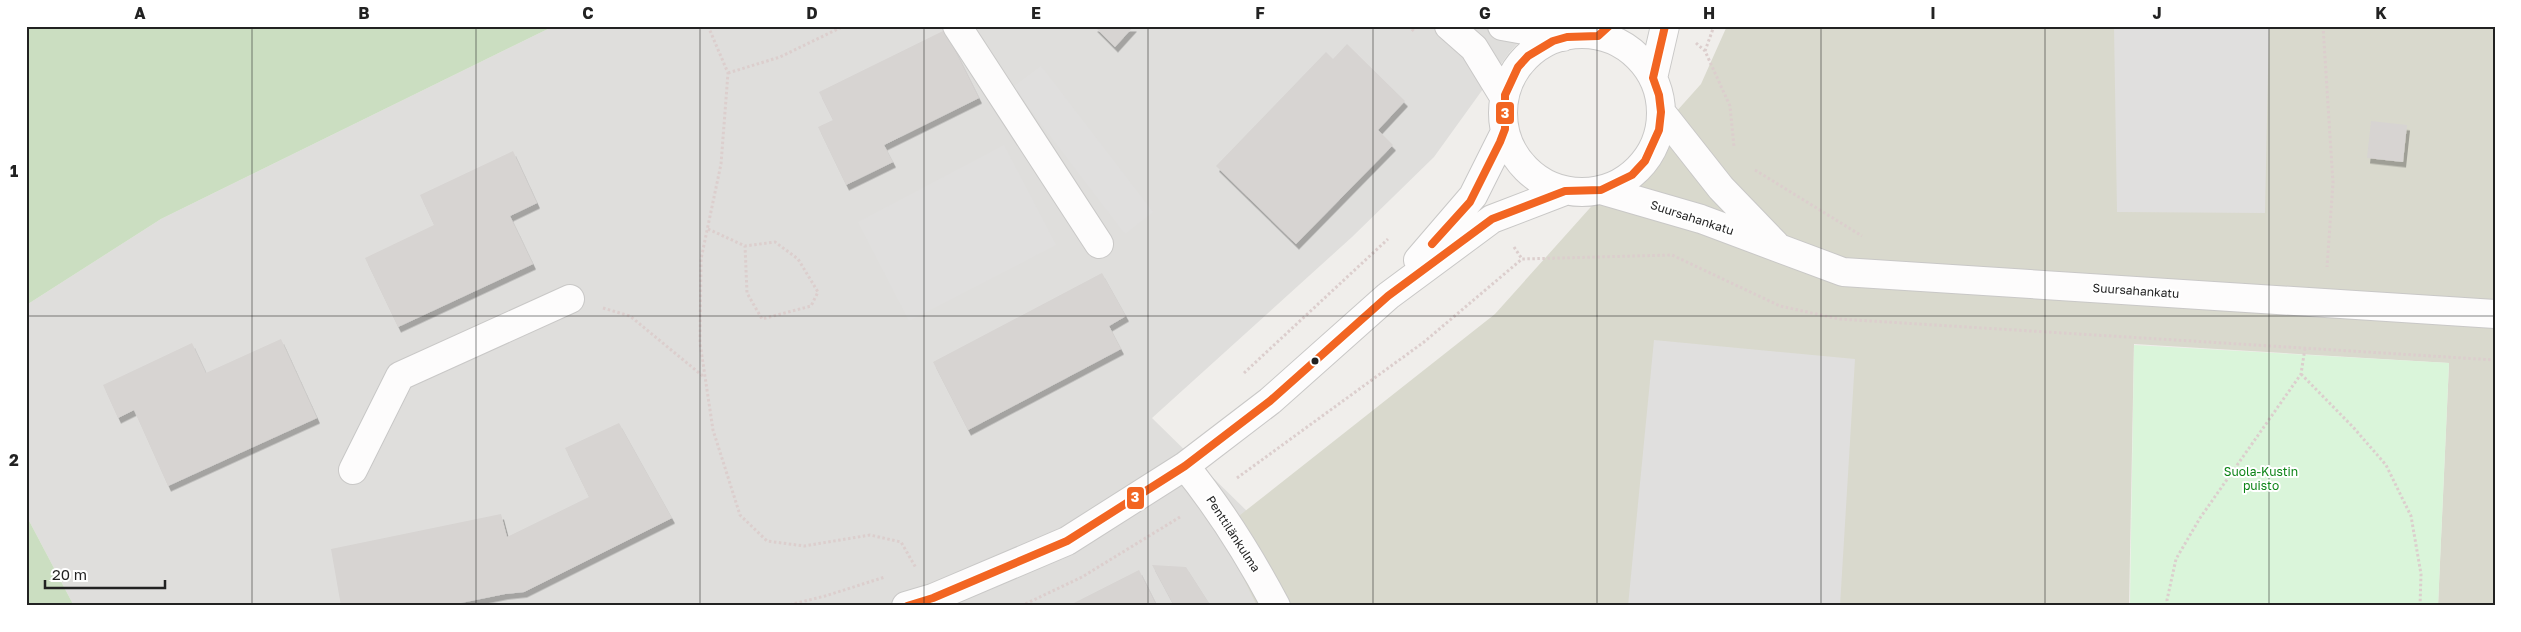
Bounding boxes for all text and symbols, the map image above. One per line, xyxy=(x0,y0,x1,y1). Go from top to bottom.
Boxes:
text: A xyxy=(134,3,146,23)
text: B xyxy=(358,3,370,23)
text: C xyxy=(582,3,594,23)
text: D xyxy=(806,3,818,23)
text: E xyxy=(1031,3,1041,23)
text: F xyxy=(1255,3,1265,23)
text: G xyxy=(1479,3,1491,23)
text: H xyxy=(1703,3,1715,23)
text: I xyxy=(1930,3,1936,23)
text: J xyxy=(2152,3,2162,23)
text: K xyxy=(2375,3,2387,23)
line badge: 3 xyxy=(1495,101,1515,125)
text: 3 xyxy=(1501,104,1509,121)
text: 1 xyxy=(10,161,18,181)
street label: Suursahankatu xyxy=(1648,197,1736,238)
street label: Suursahankatu xyxy=(2092,280,2180,301)
unlabelled marker xyxy=(1310,356,1320,366)
text: 2 xyxy=(9,450,19,470)
park label: Suola-Kustin puisto xyxy=(2224,464,2298,493)
line badge: 3 xyxy=(1126,486,1145,510)
text: 3 xyxy=(1131,488,1139,505)
street label: Penttilänkulma xyxy=(1203,493,1264,575)
scale bar xyxy=(45,557,165,589)
text: 20 m xyxy=(52,565,87,583)

